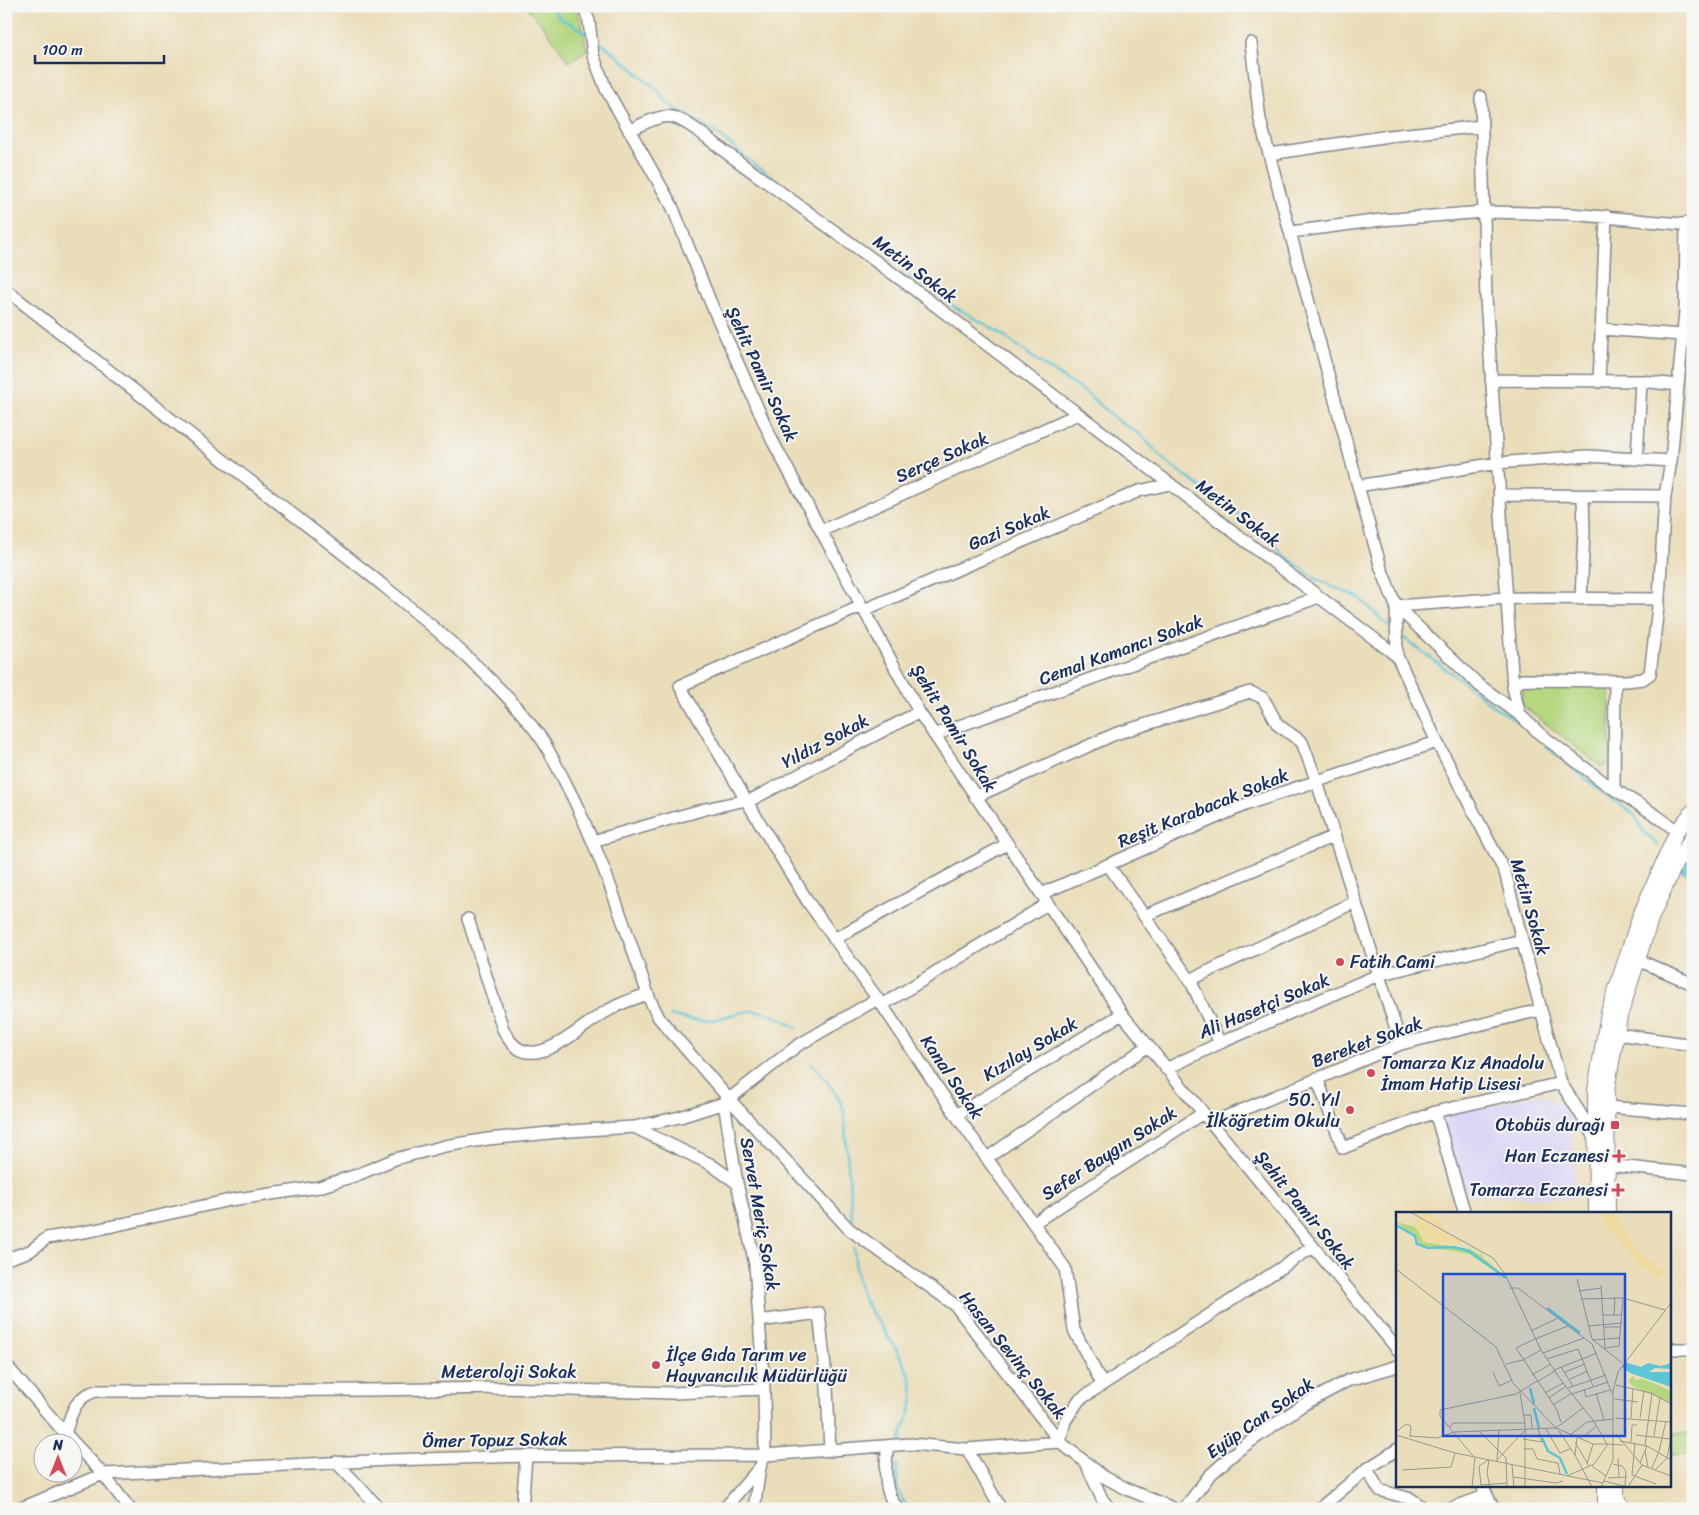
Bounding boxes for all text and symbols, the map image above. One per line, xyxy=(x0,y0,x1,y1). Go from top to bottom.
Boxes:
scale bar xyxy=(35,32,164,64)
text: 100 m xyxy=(42,37,83,63)
street label: Metin Sokak xyxy=(866,226,965,312)
street label: Şehit Pamir Sokak xyxy=(716,301,808,447)
street label: Serçe Sokak xyxy=(890,422,994,492)
street label: Metin Sokak xyxy=(1189,470,1288,556)
street label: Gazi Sokak xyxy=(963,496,1055,560)
street label: Cemal Kamancı Sokak xyxy=(1034,605,1208,695)
street label: Şehit Pamir Sokak xyxy=(902,657,1006,799)
street label: Yıldız Sokak xyxy=(775,705,875,777)
street label: Reşit Karabacak Sokak xyxy=(1113,759,1294,857)
street label: Metin Sokak xyxy=(1501,855,1559,960)
place label: Fatih Cami xyxy=(1350,946,1436,978)
marker: Fatih Cami xyxy=(1334,956,1346,968)
street label: Ali Hasetçi Sokak xyxy=(1192,964,1335,1048)
street label: Bereket Sokak xyxy=(1307,1007,1427,1077)
street label: Kızılay Sokak xyxy=(976,1008,1084,1090)
street label: Kanal Sokak xyxy=(912,1028,993,1126)
place label: Tomarza Kız Anadolu İmam Hatip Lisesi xyxy=(1380,1047,1544,1100)
marker: Tomarza Kız Anadolu İmam Hatip Lisesi xyxy=(1365,1067,1377,1079)
place label: 50. Yıl İlköğretim Okulu xyxy=(1205,1084,1341,1137)
street label: Sefer Baygın Sokak xyxy=(1035,1097,1183,1209)
marker: 50. Yıl İlköğretim Okulu xyxy=(1344,1104,1356,1116)
place label: Otobüs durağı xyxy=(1495,1109,1605,1141)
marker: Otobüs durağı xyxy=(1609,1119,1621,1131)
street label: Servet Meriç Sokak xyxy=(731,1135,789,1293)
place label: Han Eczanesi xyxy=(1505,1140,1610,1172)
street label: Şehit Pamir Sokak xyxy=(1246,1143,1364,1277)
marker: Han Eczanesi xyxy=(1613,1150,1625,1162)
place label: Tomarza Eczanesi xyxy=(1469,1174,1609,1206)
marker: Tomarza Eczanesi xyxy=(1612,1184,1624,1196)
inset map xyxy=(1396,1212,1672,1488)
street label: Hasan Sevinç Sokak xyxy=(951,1283,1075,1427)
place label: İlçe Gıda Tarım ve Hayvancılık Müdürlüğü xyxy=(665,1339,847,1392)
street label: Meteroloji Sokak xyxy=(441,1356,577,1388)
marker: İlçe Gıda Tarım ve Hayvancılık Müdürlüğü xyxy=(650,1359,662,1371)
street label: Eyüp Can Sokak xyxy=(1199,1368,1321,1467)
street label: Ömer Topuz Sokak xyxy=(422,1423,568,1457)
north arrow xyxy=(32,1432,82,1482)
text: N xyxy=(52,1433,63,1458)

